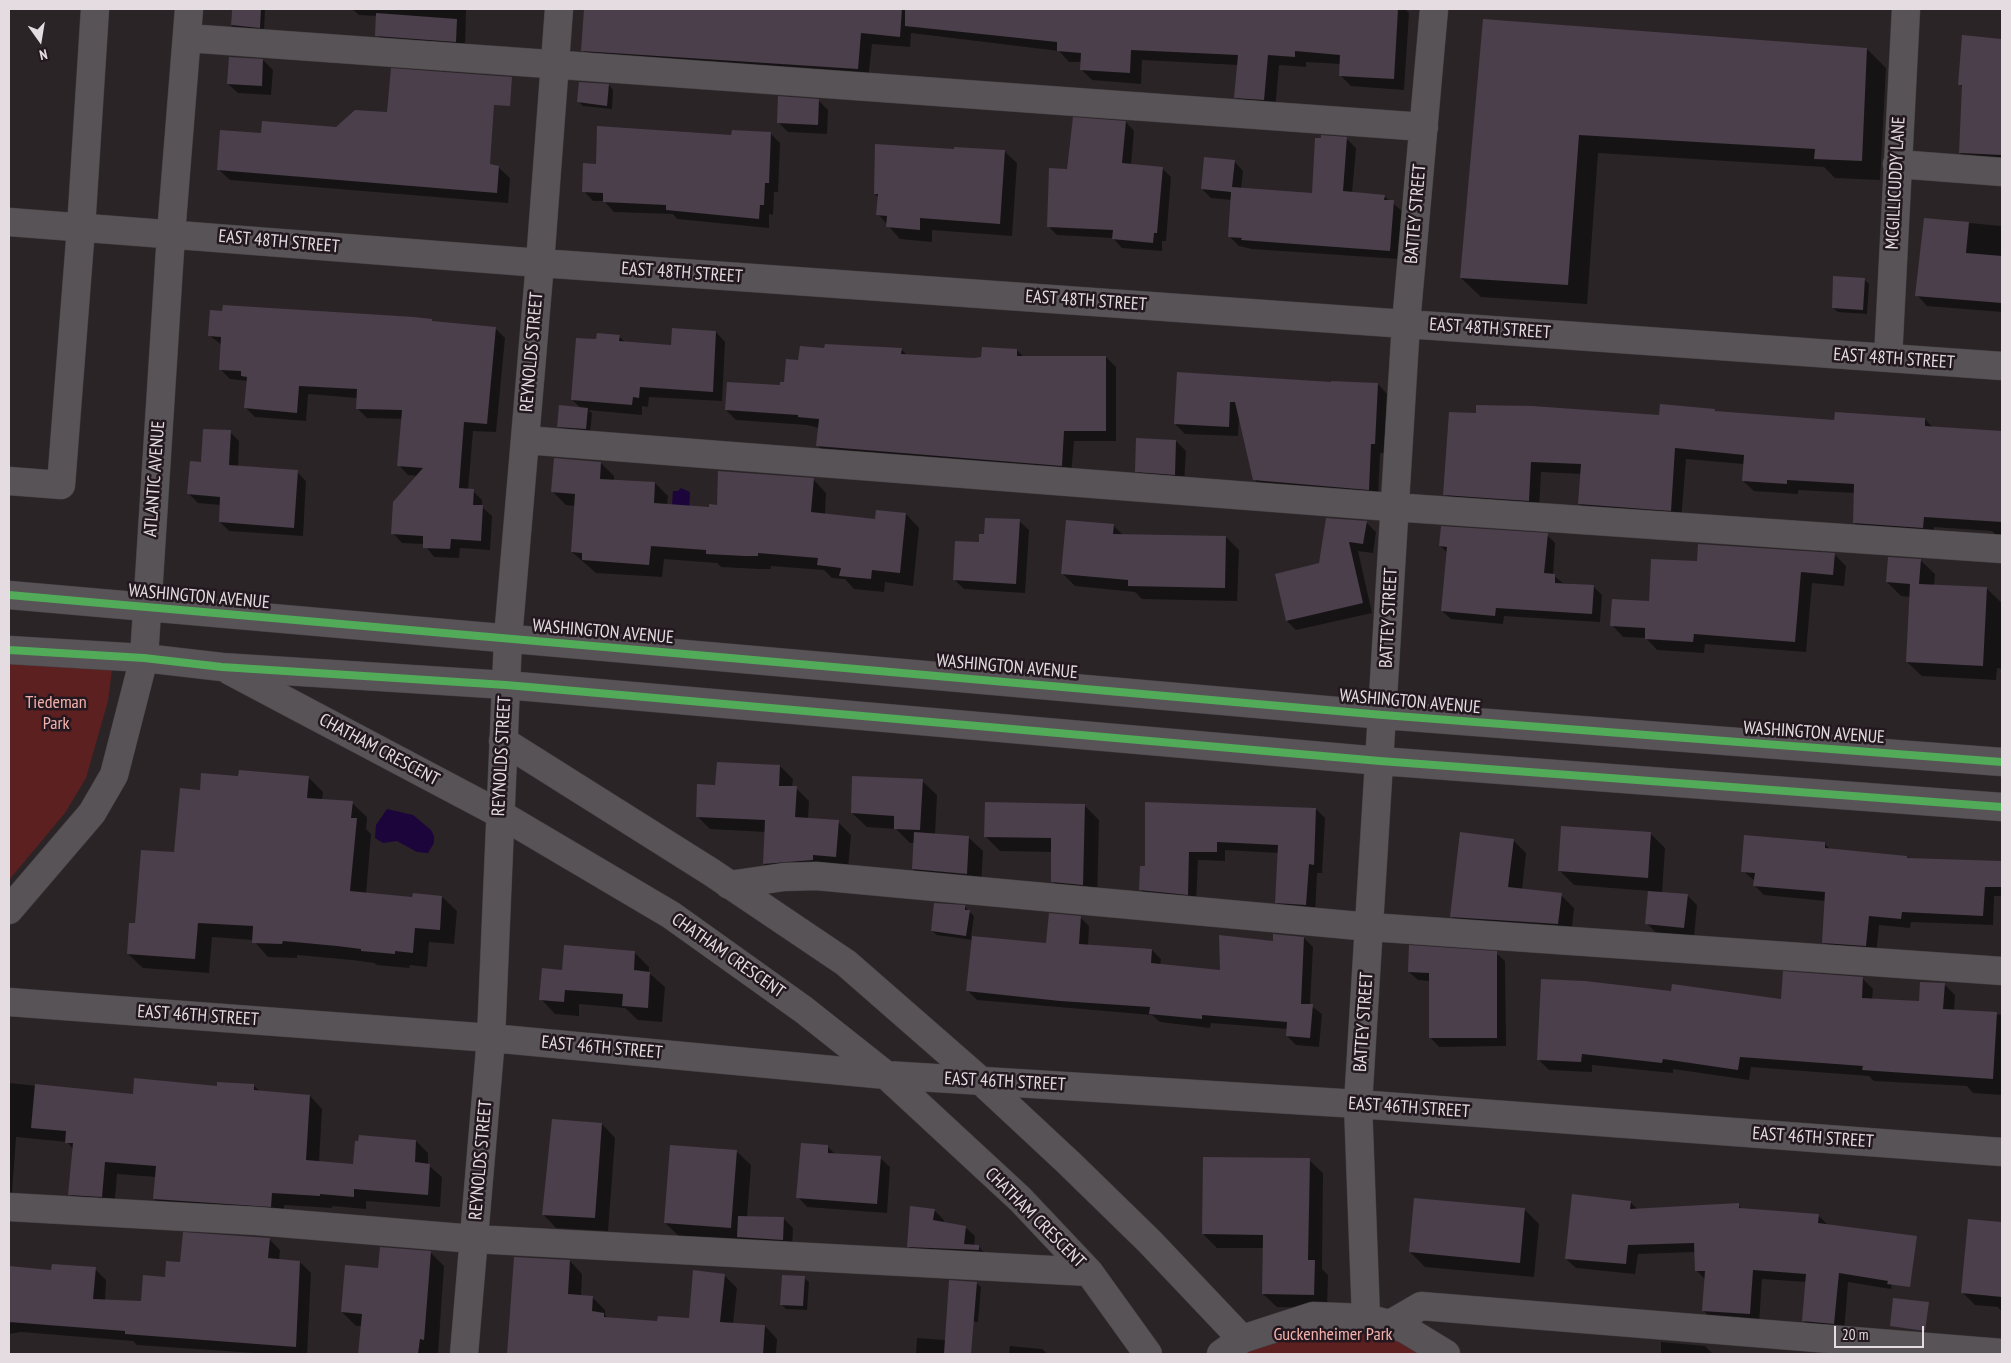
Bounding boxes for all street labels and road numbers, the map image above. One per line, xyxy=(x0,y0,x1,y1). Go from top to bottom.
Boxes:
street label: MCGILLICUDDY LANE xyxy=(1882,116,1910,250)
street label: BATTEY STREET xyxy=(1401,163,1431,265)
street label: EAST 48TH STREET xyxy=(218,226,340,258)
street label: EAST 48TH STREET xyxy=(621,258,743,288)
street label: EAST 48TH STREET xyxy=(1025,286,1147,316)
street label: REYNOLDS STREET xyxy=(516,291,548,413)
street label: EAST 48TH STREET xyxy=(1429,314,1551,344)
street label: EAST 48TH STREET xyxy=(1833,344,1955,374)
street label: ATLANTIC AVENUE xyxy=(140,420,170,538)
street label: BATTEY STREET xyxy=(1376,567,1402,669)
street label: WASHINGTON AVENUE xyxy=(127,580,271,614)
street label: WASHINGTON AVENUE xyxy=(531,615,675,649)
street label: WASHINGTON AVENUE xyxy=(935,650,1079,684)
street label: WASHINGTON AVENUE xyxy=(1338,685,1482,719)
street label: REYNOLDS STREET xyxy=(488,695,516,817)
street label: CHATHAM CRESCENT xyxy=(315,709,443,791)
street label: WASHINGTON AVENUE xyxy=(1743,717,1885,749)
street label: CHATHAM CRESCENT xyxy=(667,909,789,1003)
street label: BATTEY STREET xyxy=(1350,971,1378,1073)
street label: EAST 46TH STREET xyxy=(137,1001,259,1031)
street label: EAST 46TH STREET xyxy=(541,1032,663,1064)
street label: EAST 46TH STREET xyxy=(944,1068,1066,1096)
street label: EAST 46TH STREET xyxy=(1348,1093,1470,1123)
street label: REYNOLDS STREET xyxy=(465,1099,497,1221)
street label: EAST 46TH STREET xyxy=(1752,1123,1874,1153)
street label: CHATHAM CRESCENT xyxy=(980,1163,1090,1273)

